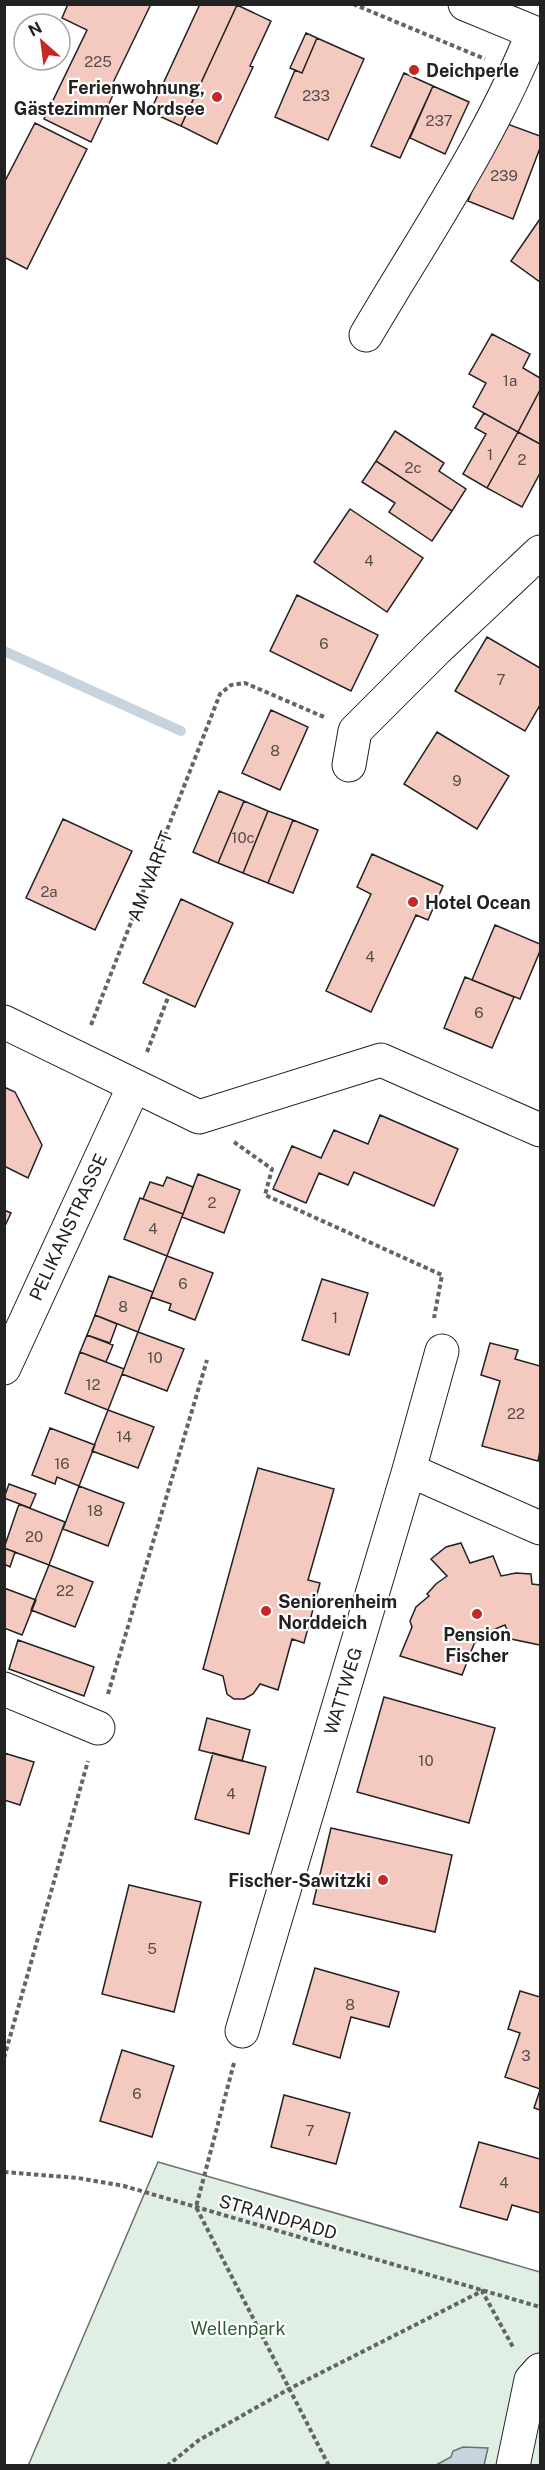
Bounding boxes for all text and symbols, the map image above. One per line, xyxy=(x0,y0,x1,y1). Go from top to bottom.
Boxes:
north arrow xyxy=(12,12,72,72)
text: N xyxy=(25,18,45,41)
house number: 225 xyxy=(84,53,112,70)
place label: Deichperle xyxy=(426,60,519,81)
marker: Deichperle xyxy=(407,63,421,77)
place label: Ferienwohnung, Gästezimmer Nordsee xyxy=(14,77,205,119)
house number: 233 xyxy=(302,87,330,104)
marker: Ferienwohnung, Gästezimmer Nordsee xyxy=(210,90,224,104)
house number: 237 xyxy=(425,112,453,129)
house number: 239 xyxy=(490,167,518,184)
house number: 1a xyxy=(503,372,517,389)
house number: 1 xyxy=(487,446,493,463)
house number: 2 xyxy=(518,451,527,468)
house number: 2c xyxy=(404,459,422,476)
house number: 4 xyxy=(364,552,374,569)
house number: 6 xyxy=(319,635,329,652)
house number: 7 xyxy=(496,671,506,688)
house number: 8 xyxy=(270,742,280,759)
house number: 9 xyxy=(452,772,462,789)
street label: AM WARFT xyxy=(123,828,177,924)
house number: 10c xyxy=(231,829,255,846)
house number: 2a xyxy=(40,883,58,900)
place label: Hotel Ocean xyxy=(425,892,531,913)
marker: Hotel Ocean xyxy=(406,895,420,909)
house number: 4 xyxy=(365,948,375,965)
house number: 6 xyxy=(474,1004,484,1021)
street label: PELIKANSTRASSE xyxy=(25,1150,111,1304)
house number: 2 xyxy=(208,1194,217,1211)
house number: 4 xyxy=(148,1220,158,1237)
house number: 6 xyxy=(178,1275,188,1292)
house number: 8 xyxy=(118,1298,128,1315)
house number: 1 xyxy=(332,1309,338,1326)
house number: 10 xyxy=(147,1349,163,1366)
house number: 12 xyxy=(85,1376,101,1393)
house number: 22 xyxy=(507,1405,525,1422)
house number: 14 xyxy=(116,1428,132,1445)
house number: 16 xyxy=(54,1455,70,1472)
house number: 18 xyxy=(87,1502,103,1519)
house number: 20 xyxy=(25,1528,43,1545)
house number: 22 xyxy=(56,1582,74,1599)
place label: Seniorenheim Norddeich xyxy=(278,1591,397,1633)
marker: Seniorenheim Norddeich xyxy=(259,1604,273,1618)
marker: Pension Fischer xyxy=(470,1607,484,1621)
place label: Pension Fischer xyxy=(443,1624,511,1666)
street label: WATTWEG xyxy=(320,1645,366,1737)
house number: 10 xyxy=(418,1752,434,1769)
house number: 4 xyxy=(226,1785,236,1802)
place label: Fischer-Sawitzki xyxy=(228,1870,371,1891)
marker: Fischer-Sawitzki xyxy=(376,1873,390,1887)
house number: 5 xyxy=(147,1940,157,1957)
house number: 8 xyxy=(345,1996,355,2013)
house number: 3 xyxy=(521,2047,531,2064)
house number: 6 xyxy=(132,2085,142,2102)
house number: 7 xyxy=(305,2122,315,2139)
house number: 4 xyxy=(499,2174,509,2191)
street label: STRANDPADD xyxy=(217,2190,339,2244)
park label: Wellenpark xyxy=(190,2318,286,2339)

